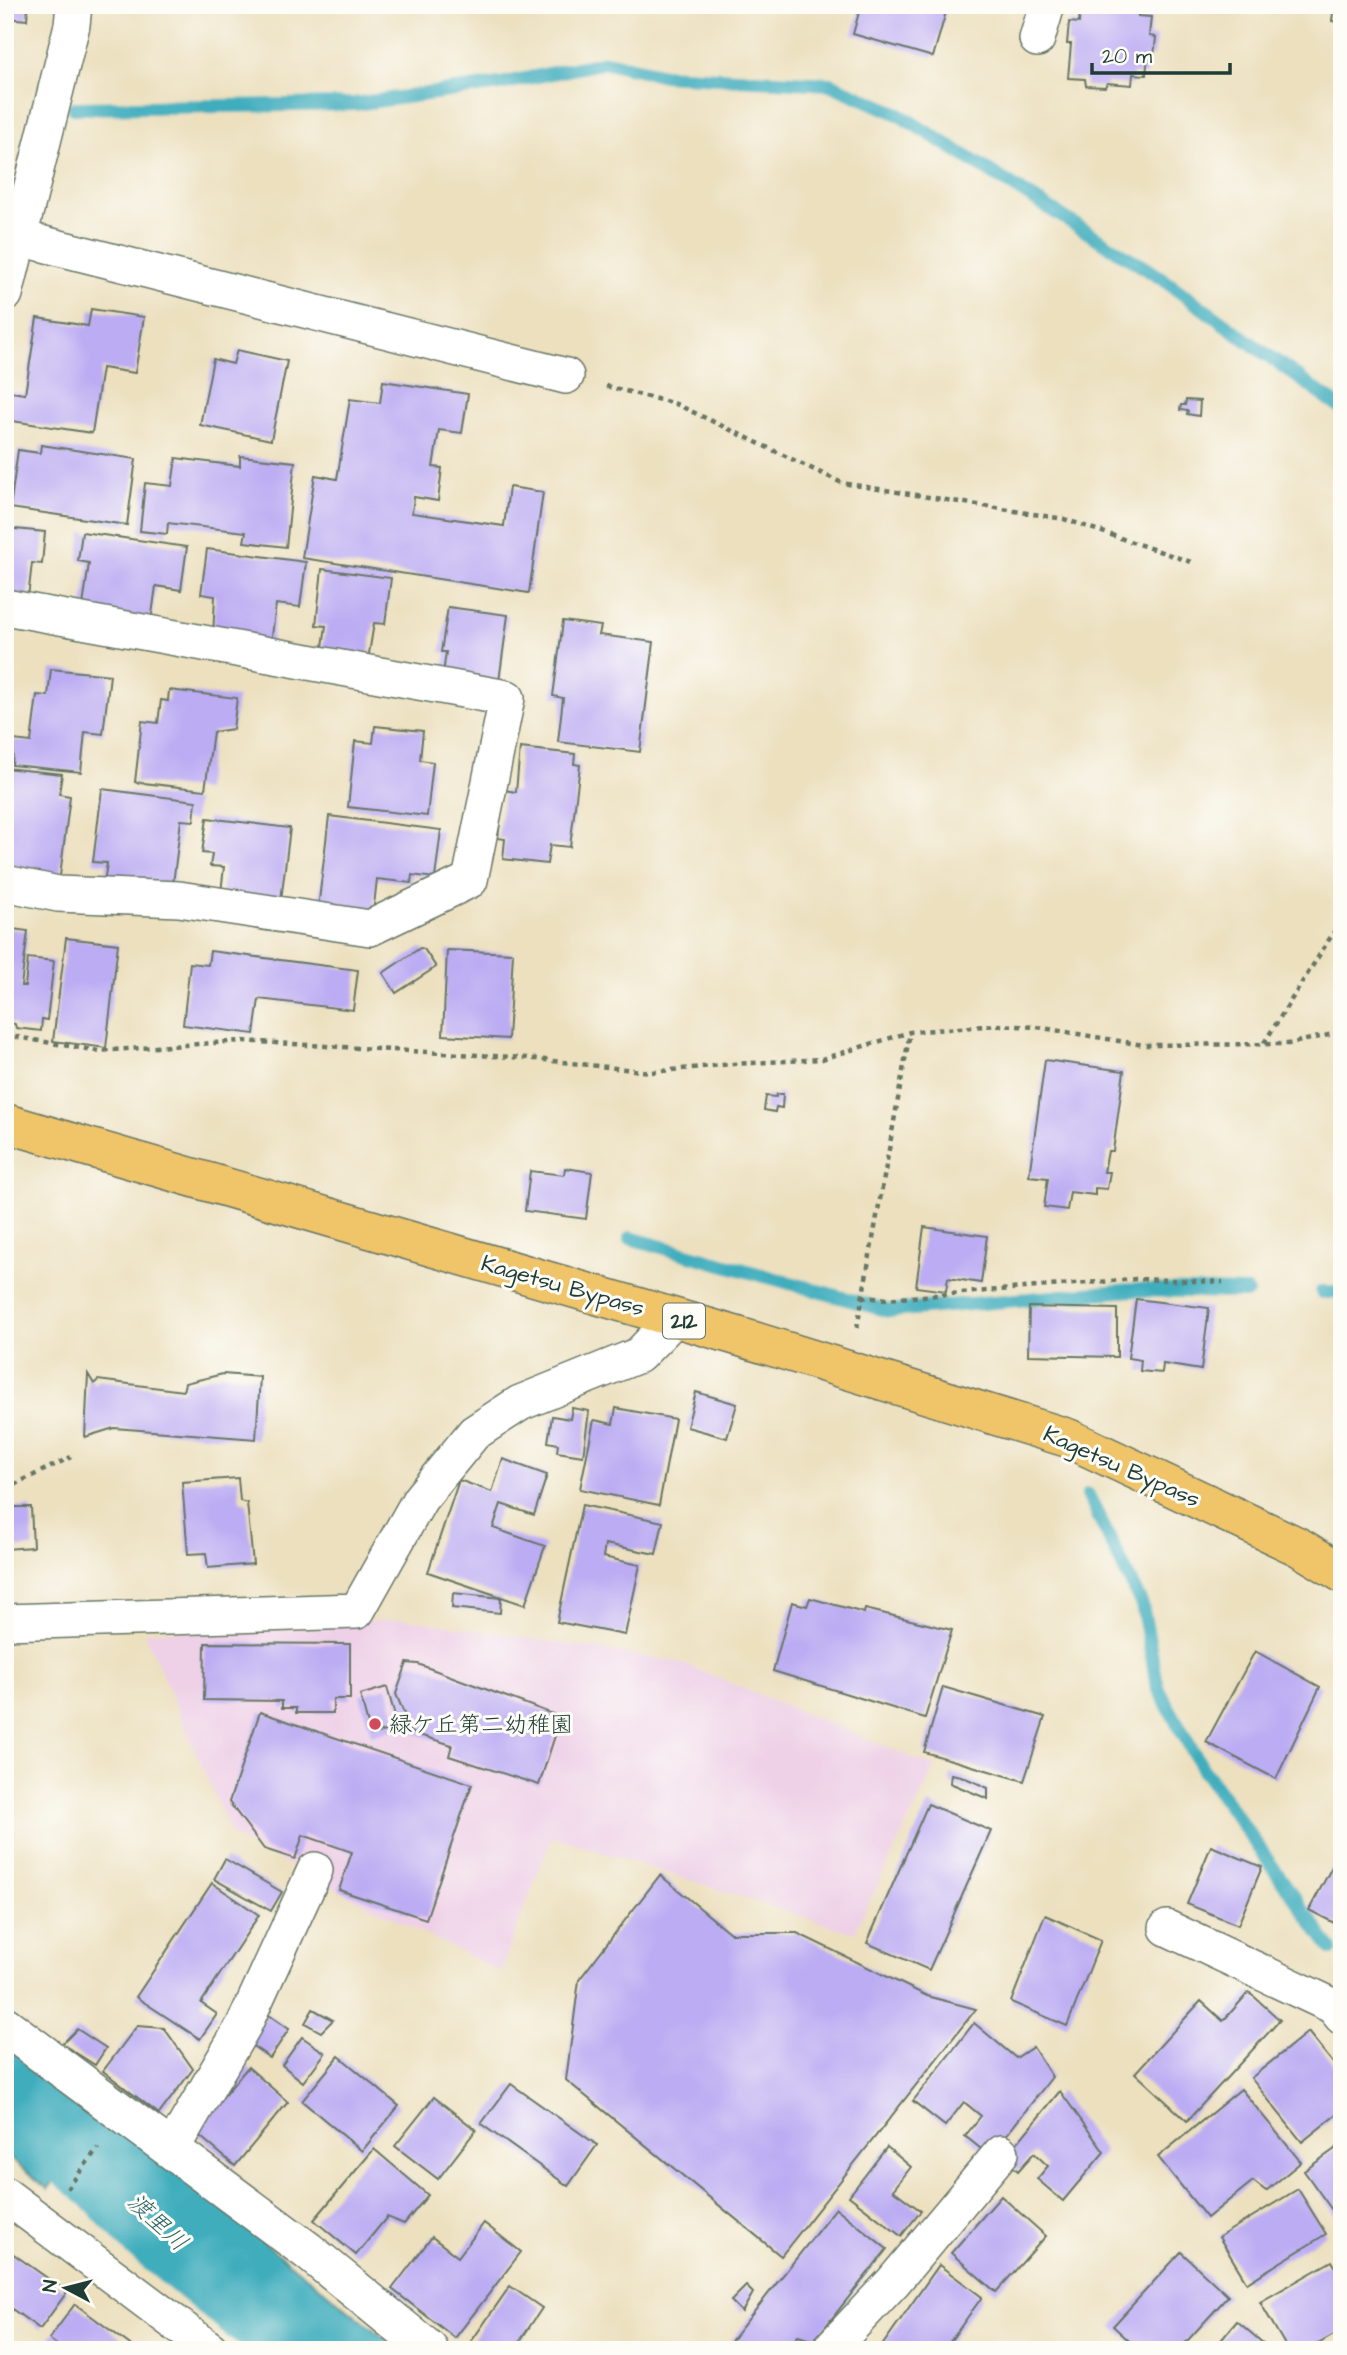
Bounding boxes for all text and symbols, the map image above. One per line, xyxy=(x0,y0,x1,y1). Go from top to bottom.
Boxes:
scale bar xyxy=(1092,32,1230,76)
text: 20 m xyxy=(1102,42,1153,71)
street label: Kagetsu Bypass xyxy=(477,1247,648,1325)
road number: 212 xyxy=(663,1304,705,1338)
street label: Kagetsu Bypass xyxy=(1038,1418,1205,1517)
place label: 緑ケ丘第二幼稚園 xyxy=(389,1709,573,1741)
marker: 緑ケ丘第二幼稚園 xyxy=(367,1716,383,1732)
water label: 渡里川 xyxy=(119,2186,195,2260)
north arrow xyxy=(32,2254,102,2324)
text: N xyxy=(36,2278,65,2294)

